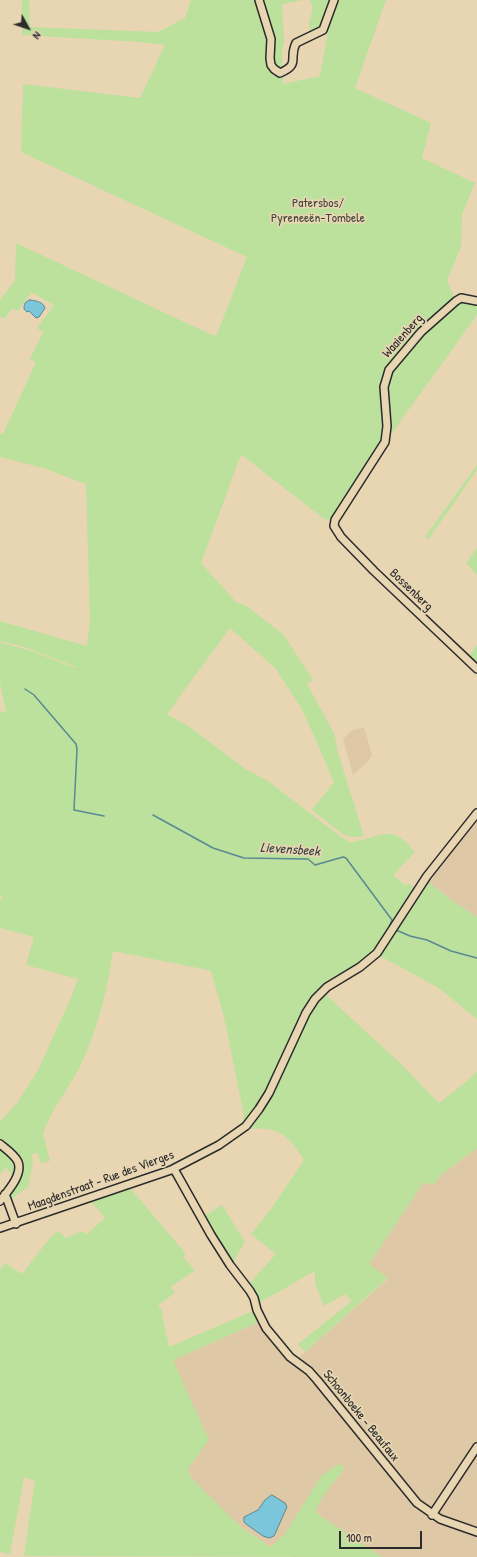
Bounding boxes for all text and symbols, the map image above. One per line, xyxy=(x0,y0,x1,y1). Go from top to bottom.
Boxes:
north arrow xyxy=(8,8,48,48)
text: N xyxy=(30,29,44,42)
park label: Patersbos/ Pyreneeën-Tombele xyxy=(271,196,365,227)
street label: Waaienberg xyxy=(379,311,427,361)
street label: Bossenberg xyxy=(386,566,436,614)
water label: Lievensbeek xyxy=(260,840,320,860)
street label: Maagdenstraat - Rue des Vierges xyxy=(26,1147,176,1215)
street label: Schoonboeke - Beaufaux xyxy=(319,1367,403,1465)
scale bar xyxy=(341,1523,424,1549)
text: 100 m xyxy=(346,1529,372,1546)

